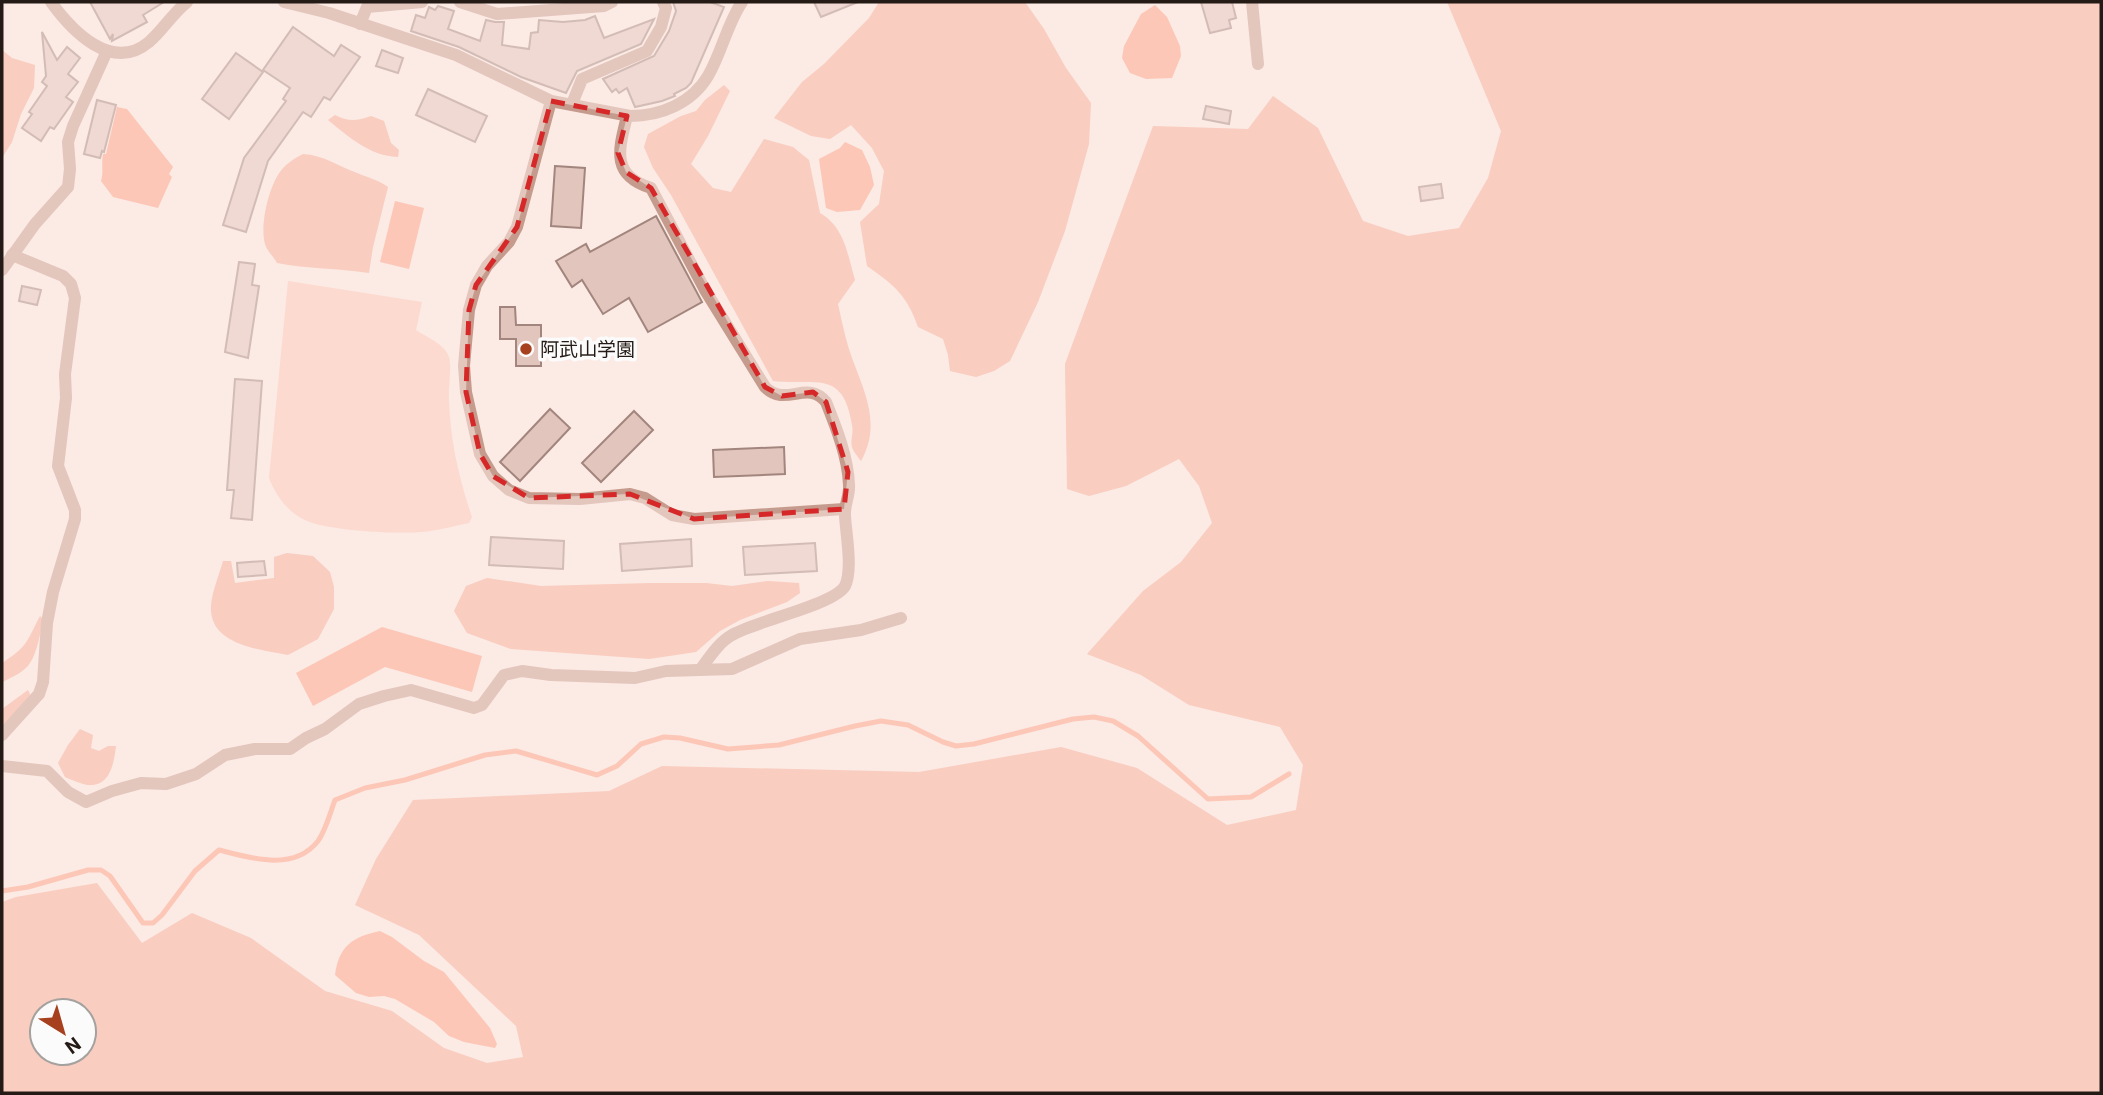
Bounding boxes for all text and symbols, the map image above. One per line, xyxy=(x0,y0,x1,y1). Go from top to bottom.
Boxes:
place label: 阿武山学園 xyxy=(540,338,635,361)
marker: 阿武山学園 xyxy=(518,341,534,357)
north arrow xyxy=(28,997,98,1067)
text: N xyxy=(61,1032,85,1058)

